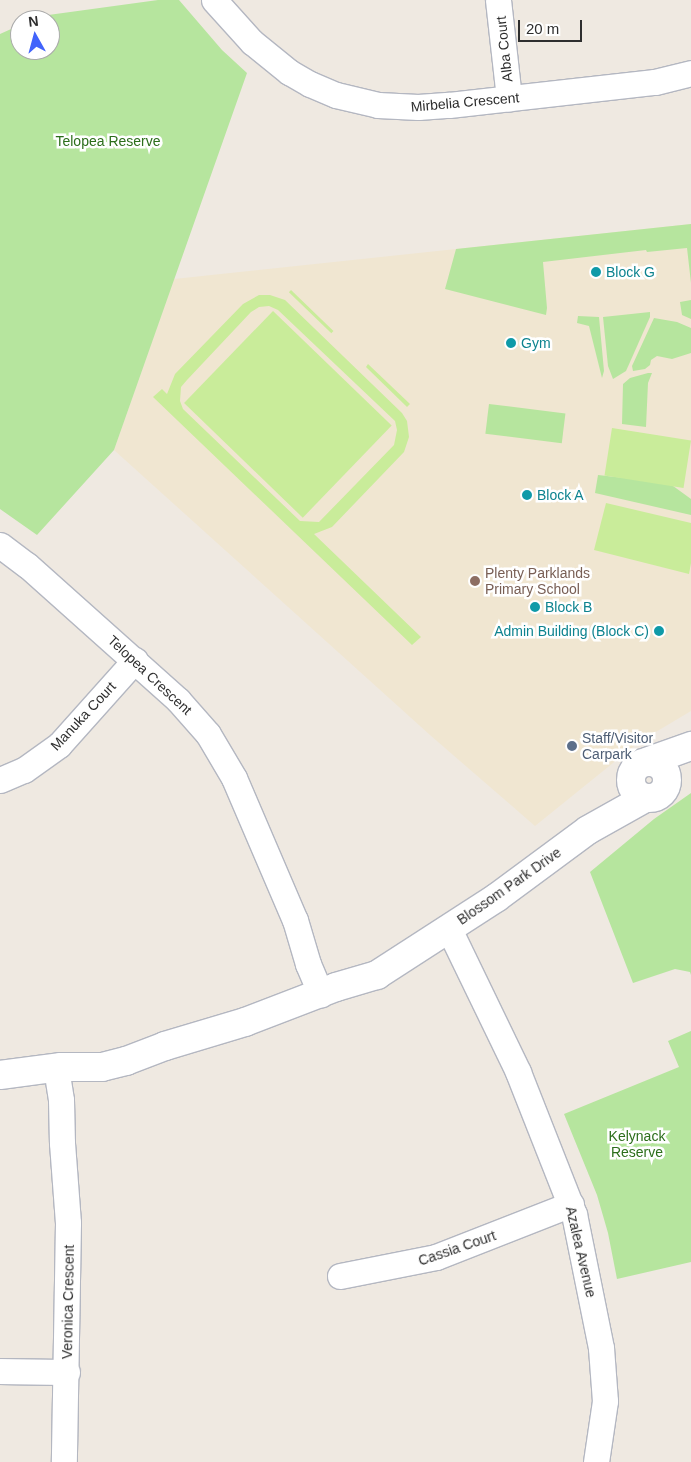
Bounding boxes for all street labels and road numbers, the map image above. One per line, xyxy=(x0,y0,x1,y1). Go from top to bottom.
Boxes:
street label: Alba Court xyxy=(492,15,516,83)
street label: Mirbelia Crescent xyxy=(410,89,520,115)
street label: Telopea Crescent xyxy=(104,632,196,718)
street label: Manuka Court xyxy=(47,678,119,754)
street label: Blossom Park Drive xyxy=(454,844,564,928)
street label: Azalea Avenue xyxy=(562,1204,600,1300)
street label: Cassia Court xyxy=(416,1227,498,1269)
street label: Veronica Crescent xyxy=(59,1245,77,1359)

